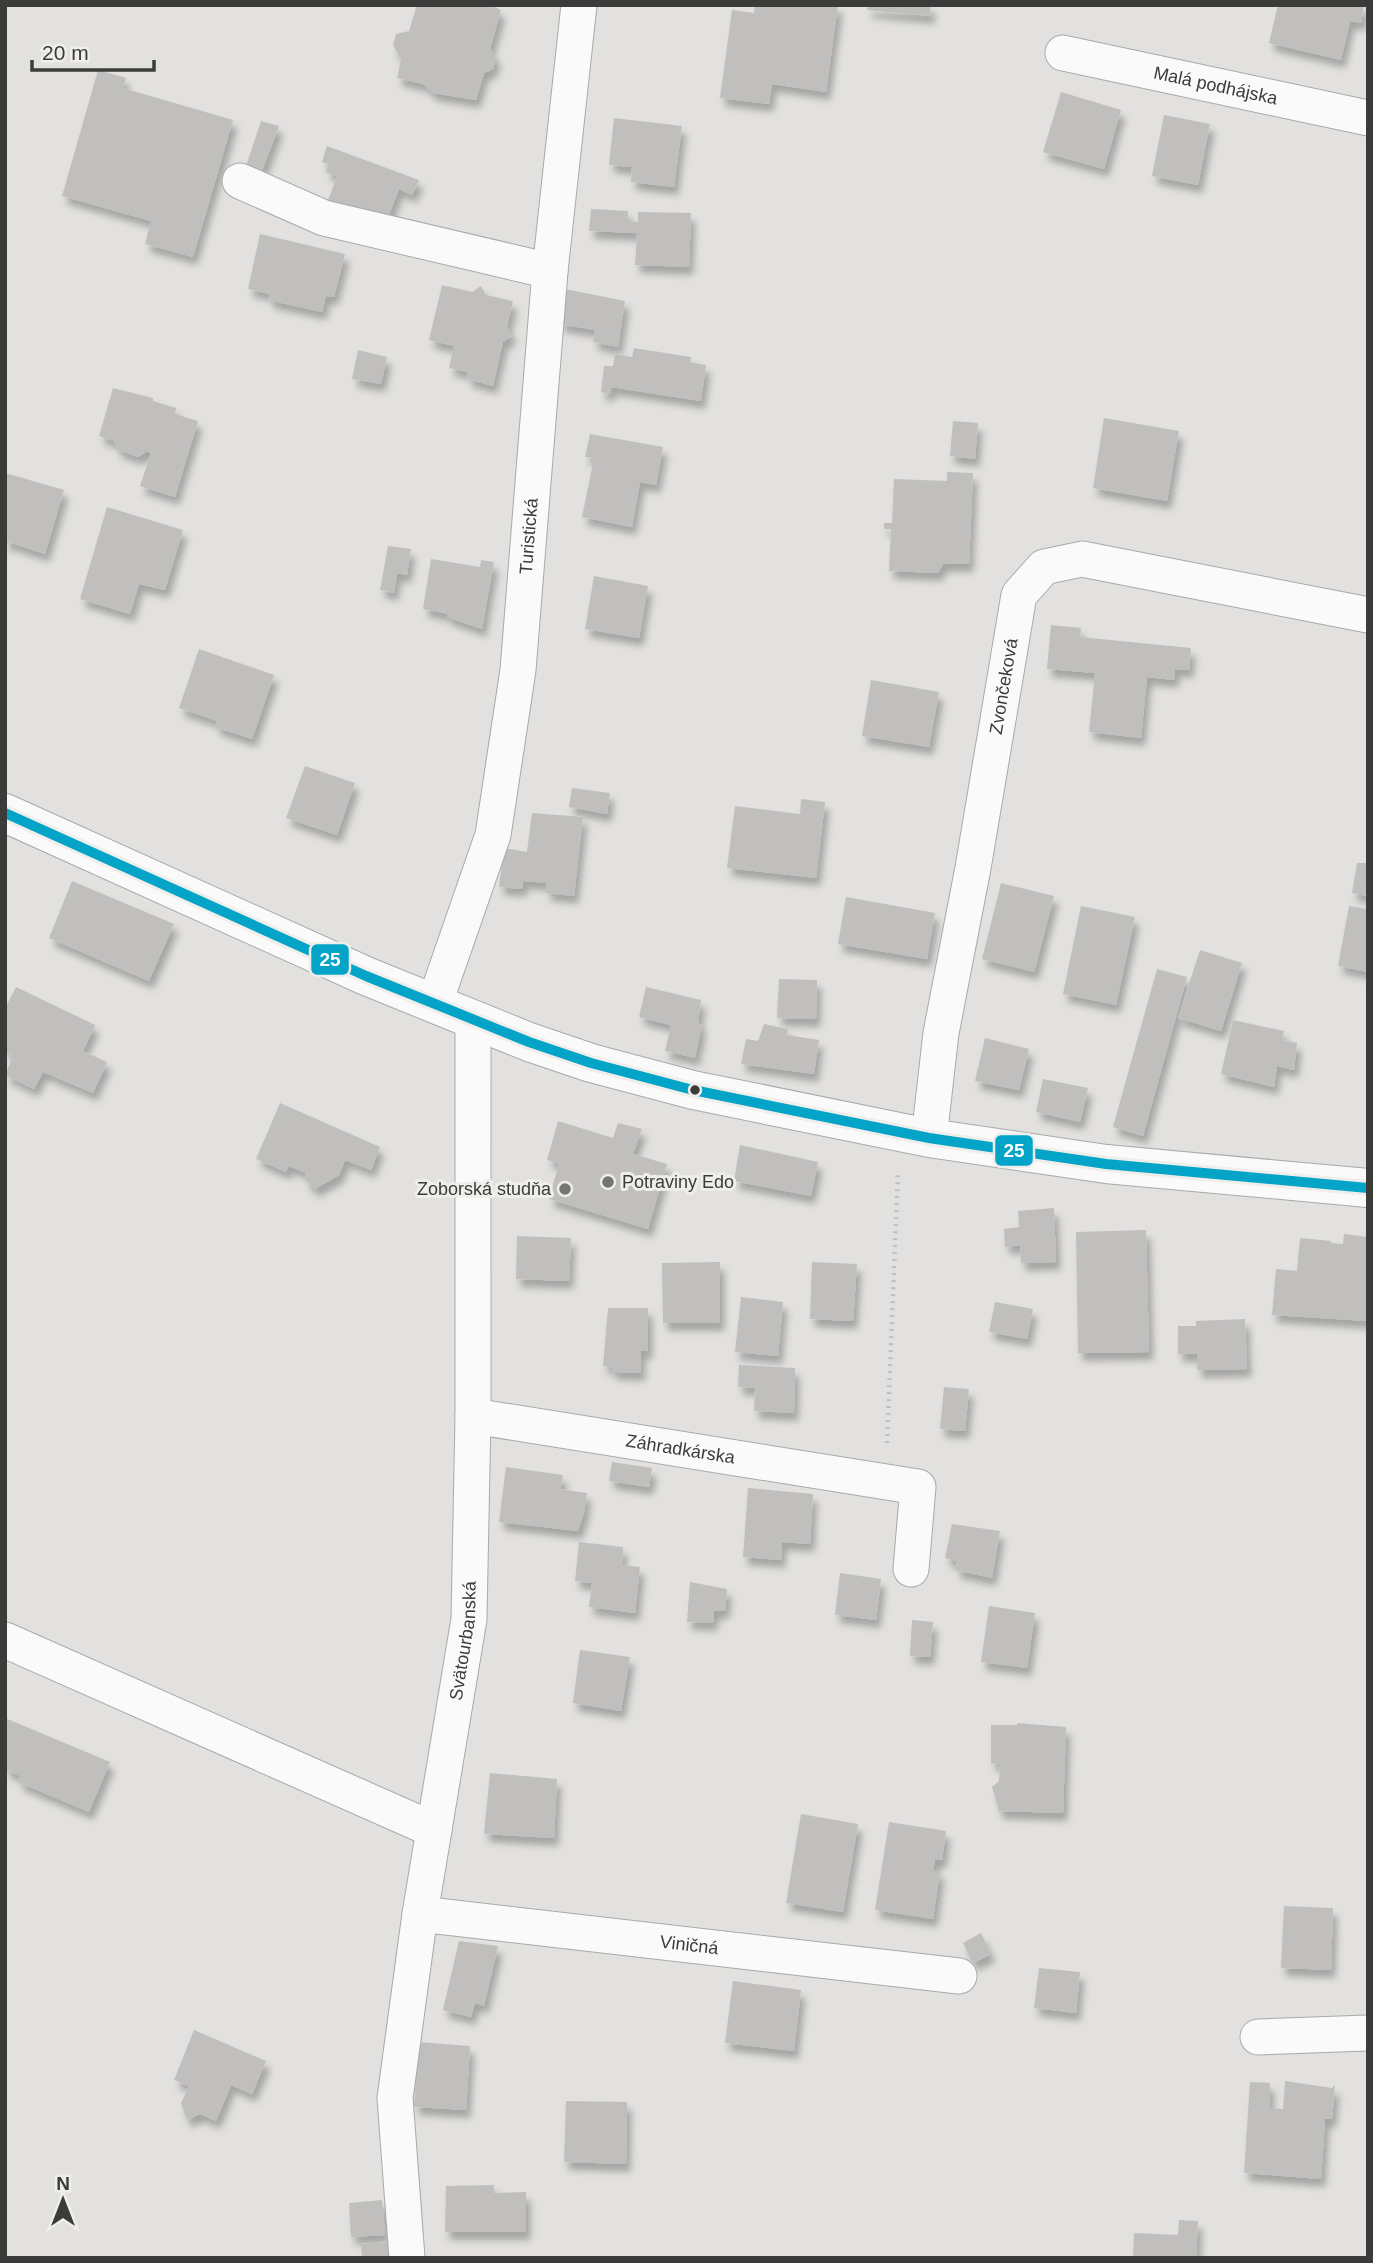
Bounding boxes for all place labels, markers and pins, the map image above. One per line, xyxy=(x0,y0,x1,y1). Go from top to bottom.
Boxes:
unlabelled marker xyxy=(688,1083,702,1097)
place label: Potraviny Edo xyxy=(622,1172,734,1192)
marker: Potraviny Edo xyxy=(600,1174,616,1190)
place label: Zoborská studňa xyxy=(417,1179,552,1199)
marker: Zoborská studňa xyxy=(557,1181,573,1197)

